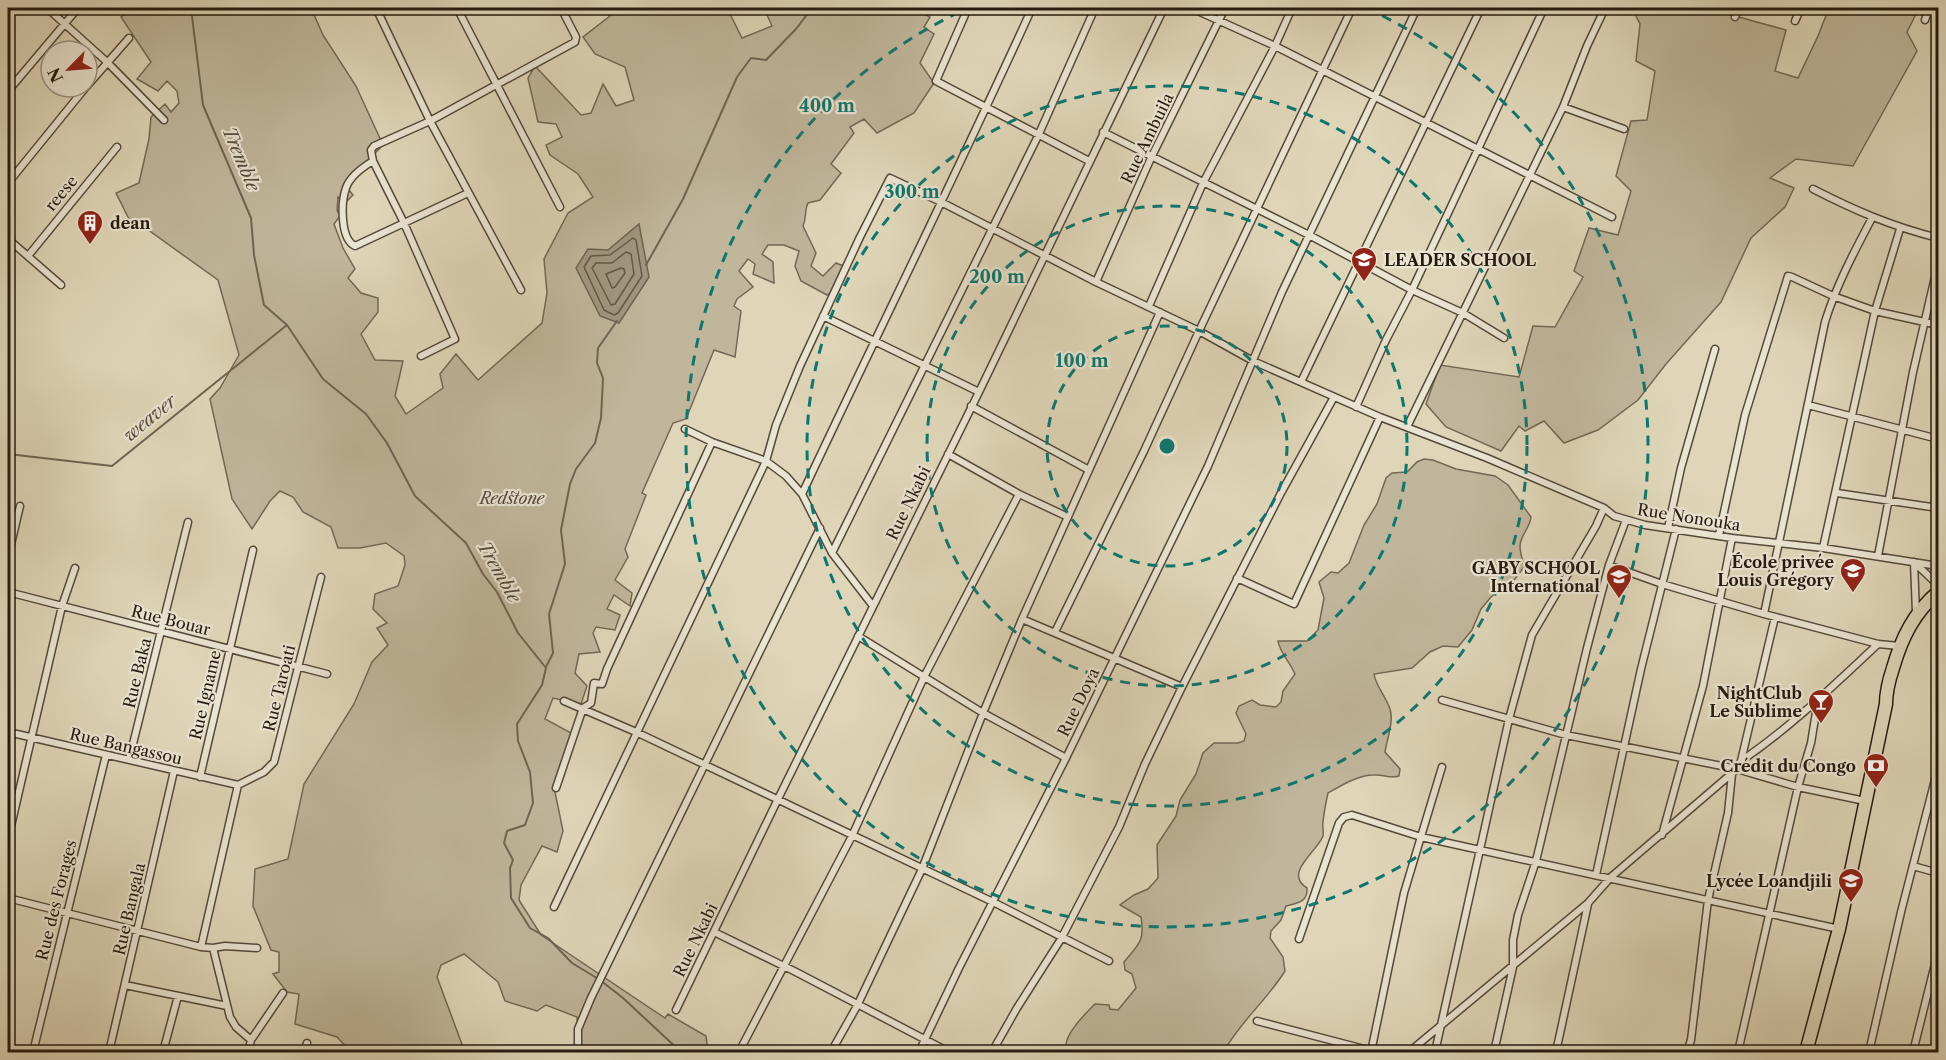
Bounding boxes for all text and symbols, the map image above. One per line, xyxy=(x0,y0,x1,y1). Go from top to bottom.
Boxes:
north arrow xyxy=(39,39,99,99)
text: N xyxy=(43,65,67,86)
street label: Rue Ambuila xyxy=(1116,89,1178,187)
text: 400 m xyxy=(799,95,855,117)
water label: Tremble xyxy=(218,124,265,196)
street label: reese xyxy=(40,171,82,215)
text: 300 m xyxy=(884,181,940,203)
building icon: dean xyxy=(75,208,105,246)
place label: dean xyxy=(110,213,150,233)
school or university icon: LEADER SCHOOL xyxy=(1349,245,1379,283)
place label: LEADER SCHOOL xyxy=(1384,250,1536,270)
text: 200 m xyxy=(969,266,1025,288)
text: 100 m xyxy=(1055,350,1109,372)
water label: weaver xyxy=(119,389,182,446)
centre of rings xyxy=(1157,436,1177,456)
street label: Rue Nkabi xyxy=(882,463,935,543)
park label: Redstone xyxy=(478,488,546,508)
street label: Rue Nonouka xyxy=(1636,499,1743,535)
water label: Tremble xyxy=(473,537,526,608)
place label: École privée Louis Grégory xyxy=(1717,552,1835,590)
school or university icon: École privée Louis Grégory xyxy=(1838,556,1868,594)
place label: GABY SCHOOL International xyxy=(1472,558,1600,596)
school or university icon: GABY SCHOOL International xyxy=(1604,562,1634,600)
street label: Rue Bouar xyxy=(129,601,213,640)
street label: Rue Baka xyxy=(119,635,156,710)
street label: Rue Taroati xyxy=(259,642,299,733)
street label: Rue Igname xyxy=(185,648,225,742)
street label: Rue Doya xyxy=(1053,664,1103,740)
place label: NightClub Le Sublime xyxy=(1709,683,1802,721)
bar icon: NightClub Le Sublime xyxy=(1806,687,1836,725)
street label: Rue Bangassou xyxy=(68,723,184,769)
bank icon: Crédit du Congo xyxy=(1861,751,1891,789)
place label: Crédit du Congo xyxy=(1721,756,1856,776)
street label: Rue des Forages xyxy=(31,838,81,962)
street label: Rue Bangala xyxy=(109,860,149,957)
school or university icon: Lycée Loandjili xyxy=(1836,866,1866,904)
place label: Lycée Loandjili xyxy=(1706,871,1832,891)
street label: Rue Nkabi xyxy=(669,900,722,980)

